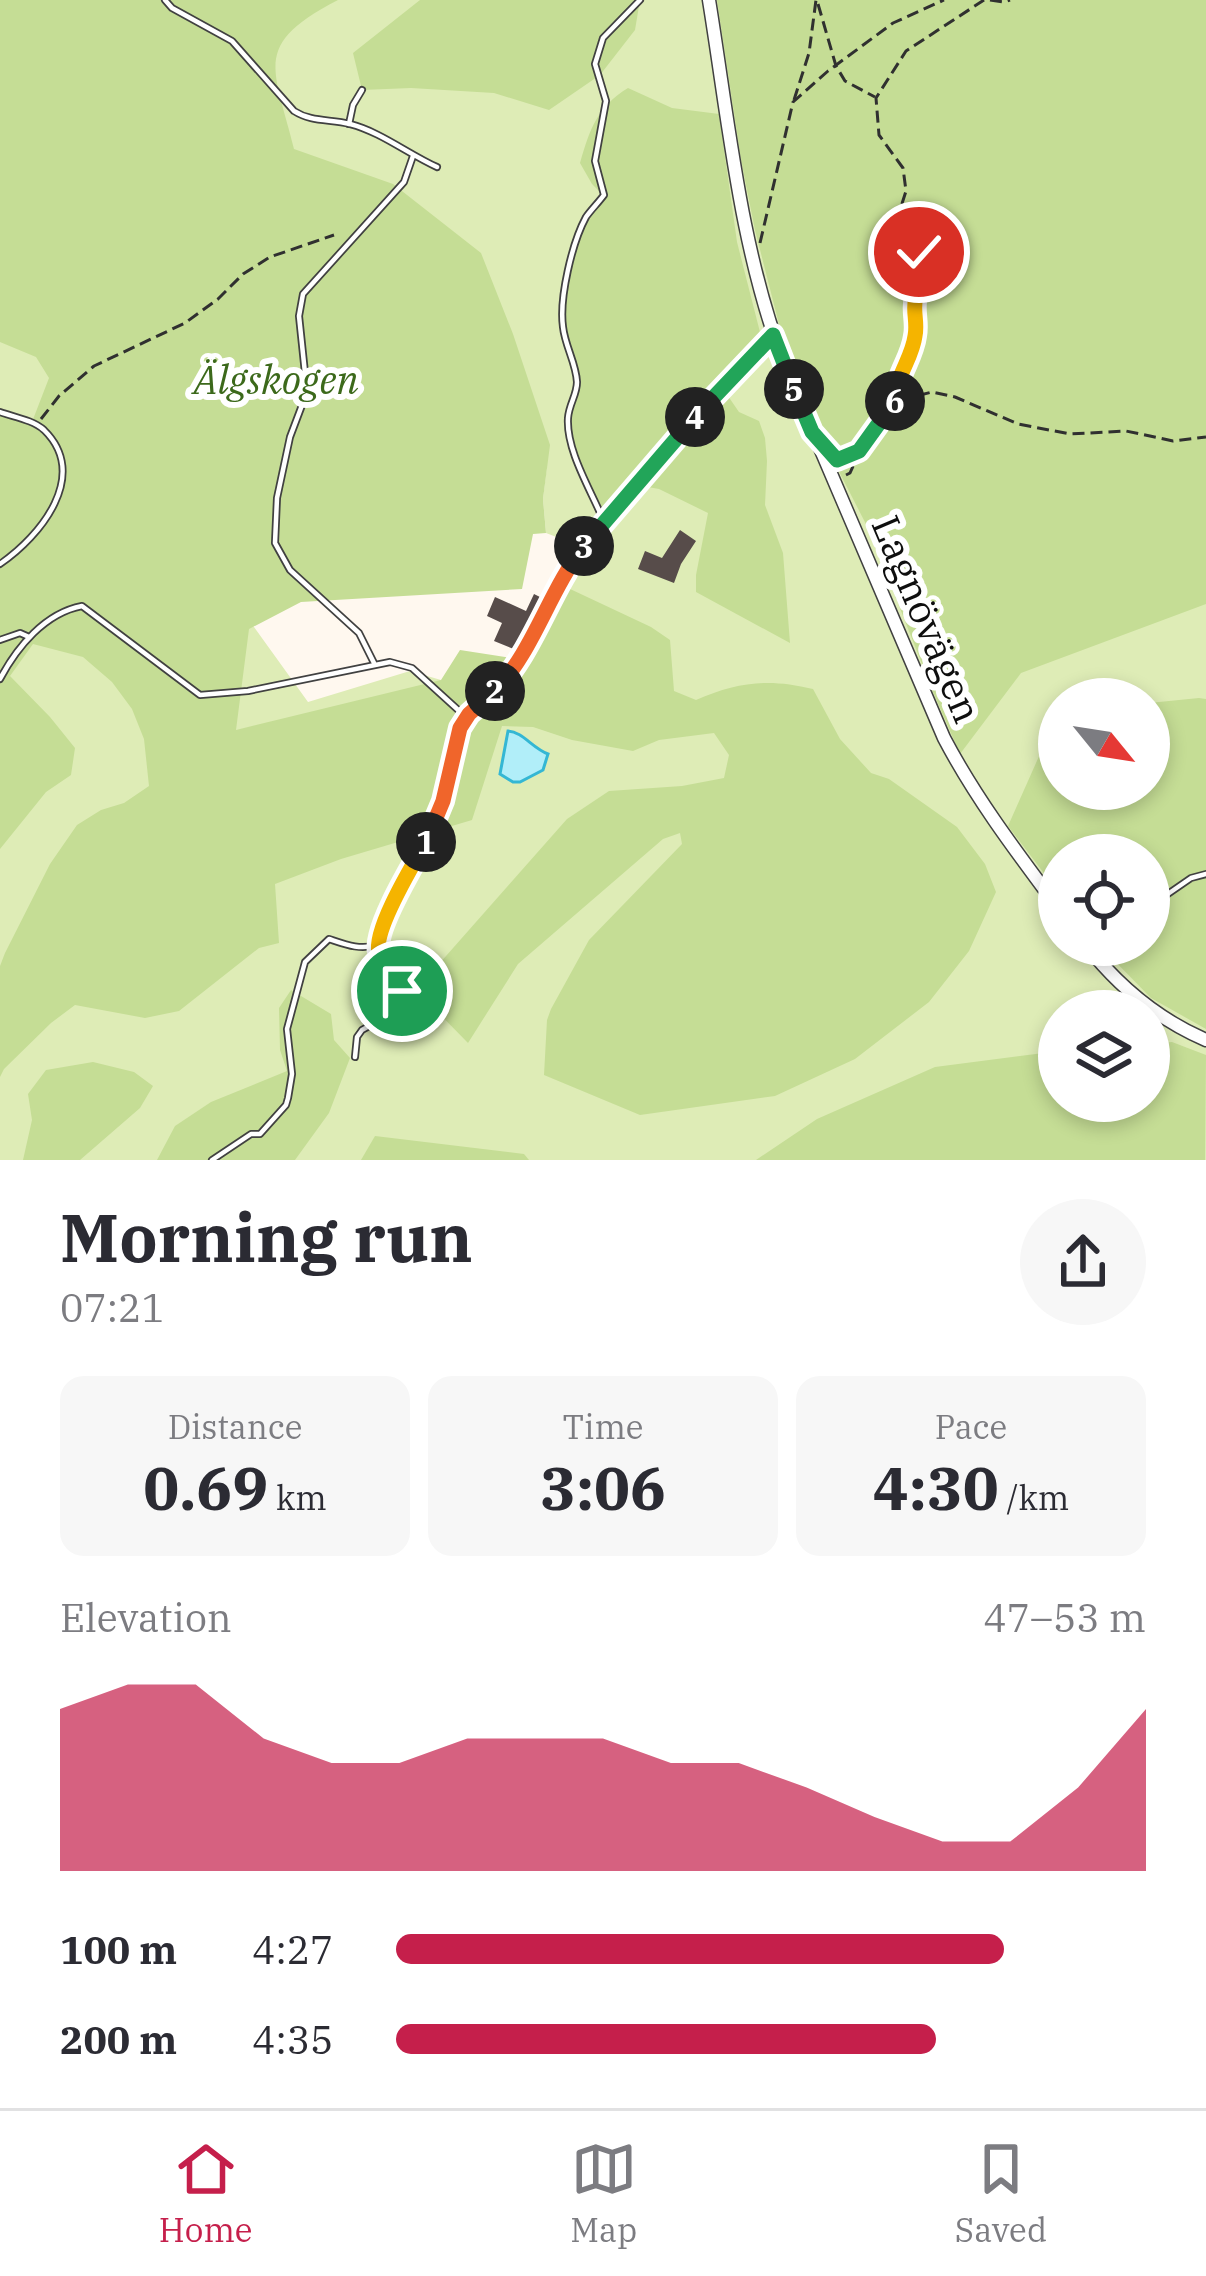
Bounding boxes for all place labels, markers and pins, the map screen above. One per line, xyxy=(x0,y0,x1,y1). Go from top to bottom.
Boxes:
pin xyxy=(868,201,970,303)
pin: 5 xyxy=(764,359,824,419)
pin: 6 xyxy=(865,371,925,431)
pin: 4 xyxy=(665,387,725,447)
pin: 3 xyxy=(554,516,614,576)
pin: 2 xyxy=(465,661,525,721)
pin: 1 xyxy=(396,812,456,872)
pin xyxy=(351,940,453,1042)

